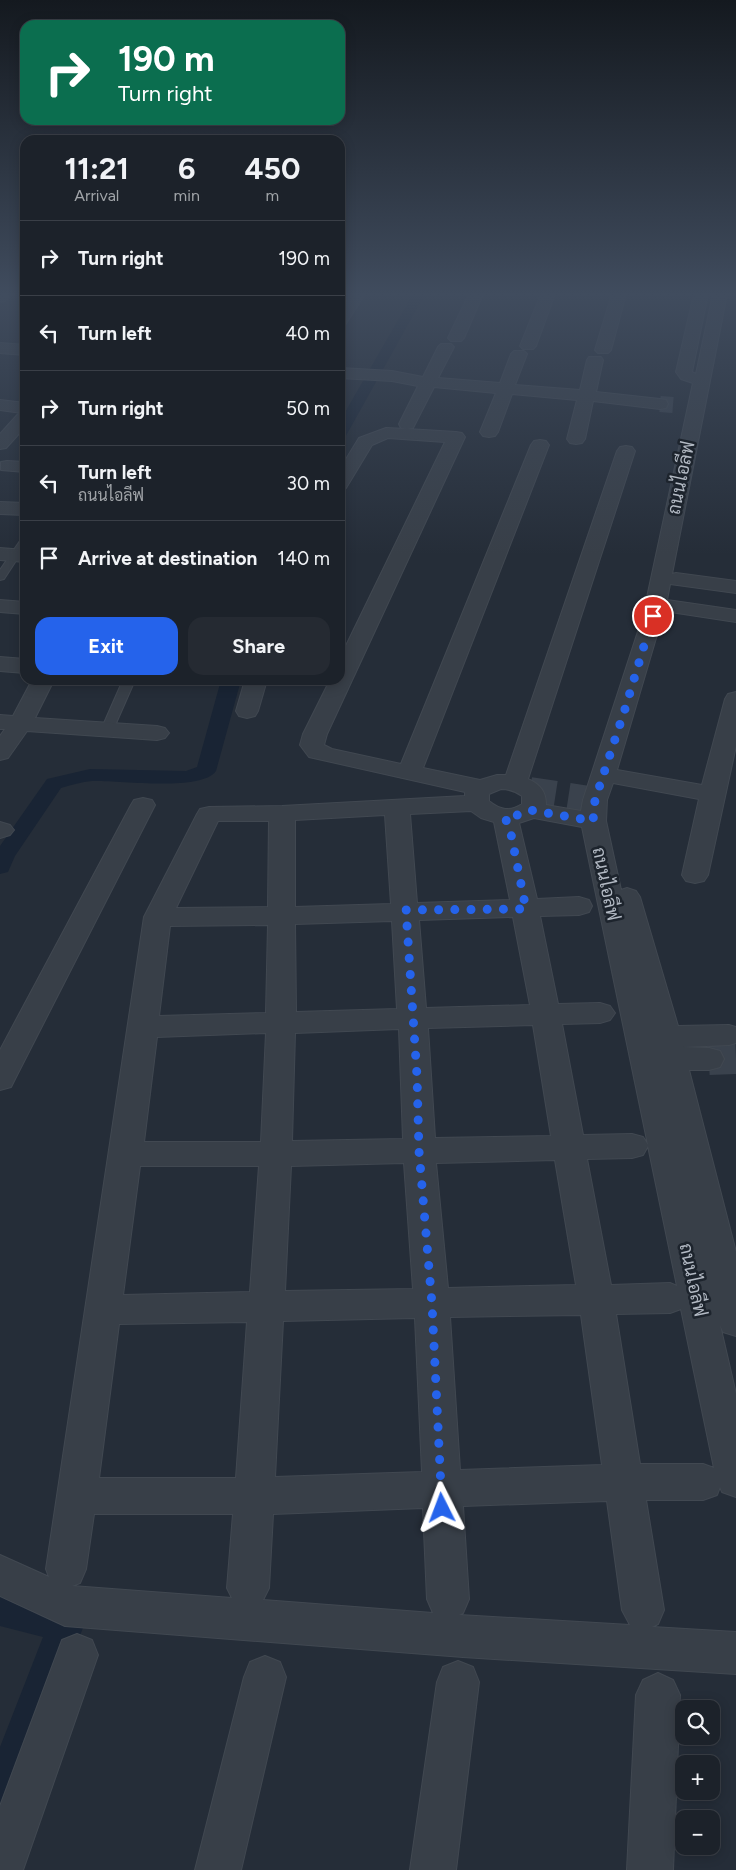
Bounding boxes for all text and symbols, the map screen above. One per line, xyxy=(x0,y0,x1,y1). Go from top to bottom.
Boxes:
text: 190 m xyxy=(118,38,215,80)
icon: right xyxy=(35,40,100,105)
text: Turn right xyxy=(118,80,213,107)
text: 11:21 xyxy=(65,150,129,187)
text: 6 xyxy=(178,150,195,187)
text: 450 xyxy=(244,150,300,187)
text: Arrival xyxy=(74,186,119,205)
text: min xyxy=(174,186,200,205)
text: m xyxy=(266,186,279,205)
icon: right xyxy=(35,244,63,272)
text: Turn right xyxy=(78,247,164,270)
text: 190 m xyxy=(278,247,330,270)
icon: left xyxy=(35,319,63,347)
text: Turn left xyxy=(78,322,152,345)
text: 40 m xyxy=(285,322,330,345)
icon: right xyxy=(35,394,63,422)
text: Turn right xyxy=(78,397,164,420)
text: 50 m xyxy=(286,397,330,420)
street label: ถนนไอลีฟ xyxy=(661,439,699,517)
text: Turn left xyxy=(78,461,152,484)
icon: left xyxy=(35,469,63,497)
text: 30 m xyxy=(287,472,330,495)
text: ถนนไอลีฟ xyxy=(78,486,144,505)
icon: arrive xyxy=(35,544,63,572)
text: Arrive at destination xyxy=(78,547,257,570)
text: 140 m xyxy=(277,547,330,570)
pin xyxy=(632,595,674,637)
icon: arrive xyxy=(639,602,667,630)
button: Exit xyxy=(35,617,178,675)
button: Share xyxy=(188,617,330,675)
street label: ถนนไอลีฟ xyxy=(588,845,626,923)
street label: ถนนไอลีฟ xyxy=(675,1241,713,1319)
position arrow xyxy=(415,1481,467,1533)
map controls xyxy=(675,1700,720,1855)
button: search xyxy=(675,1700,720,1745)
button: + xyxy=(675,1755,720,1800)
button: − xyxy=(675,1810,720,1855)

